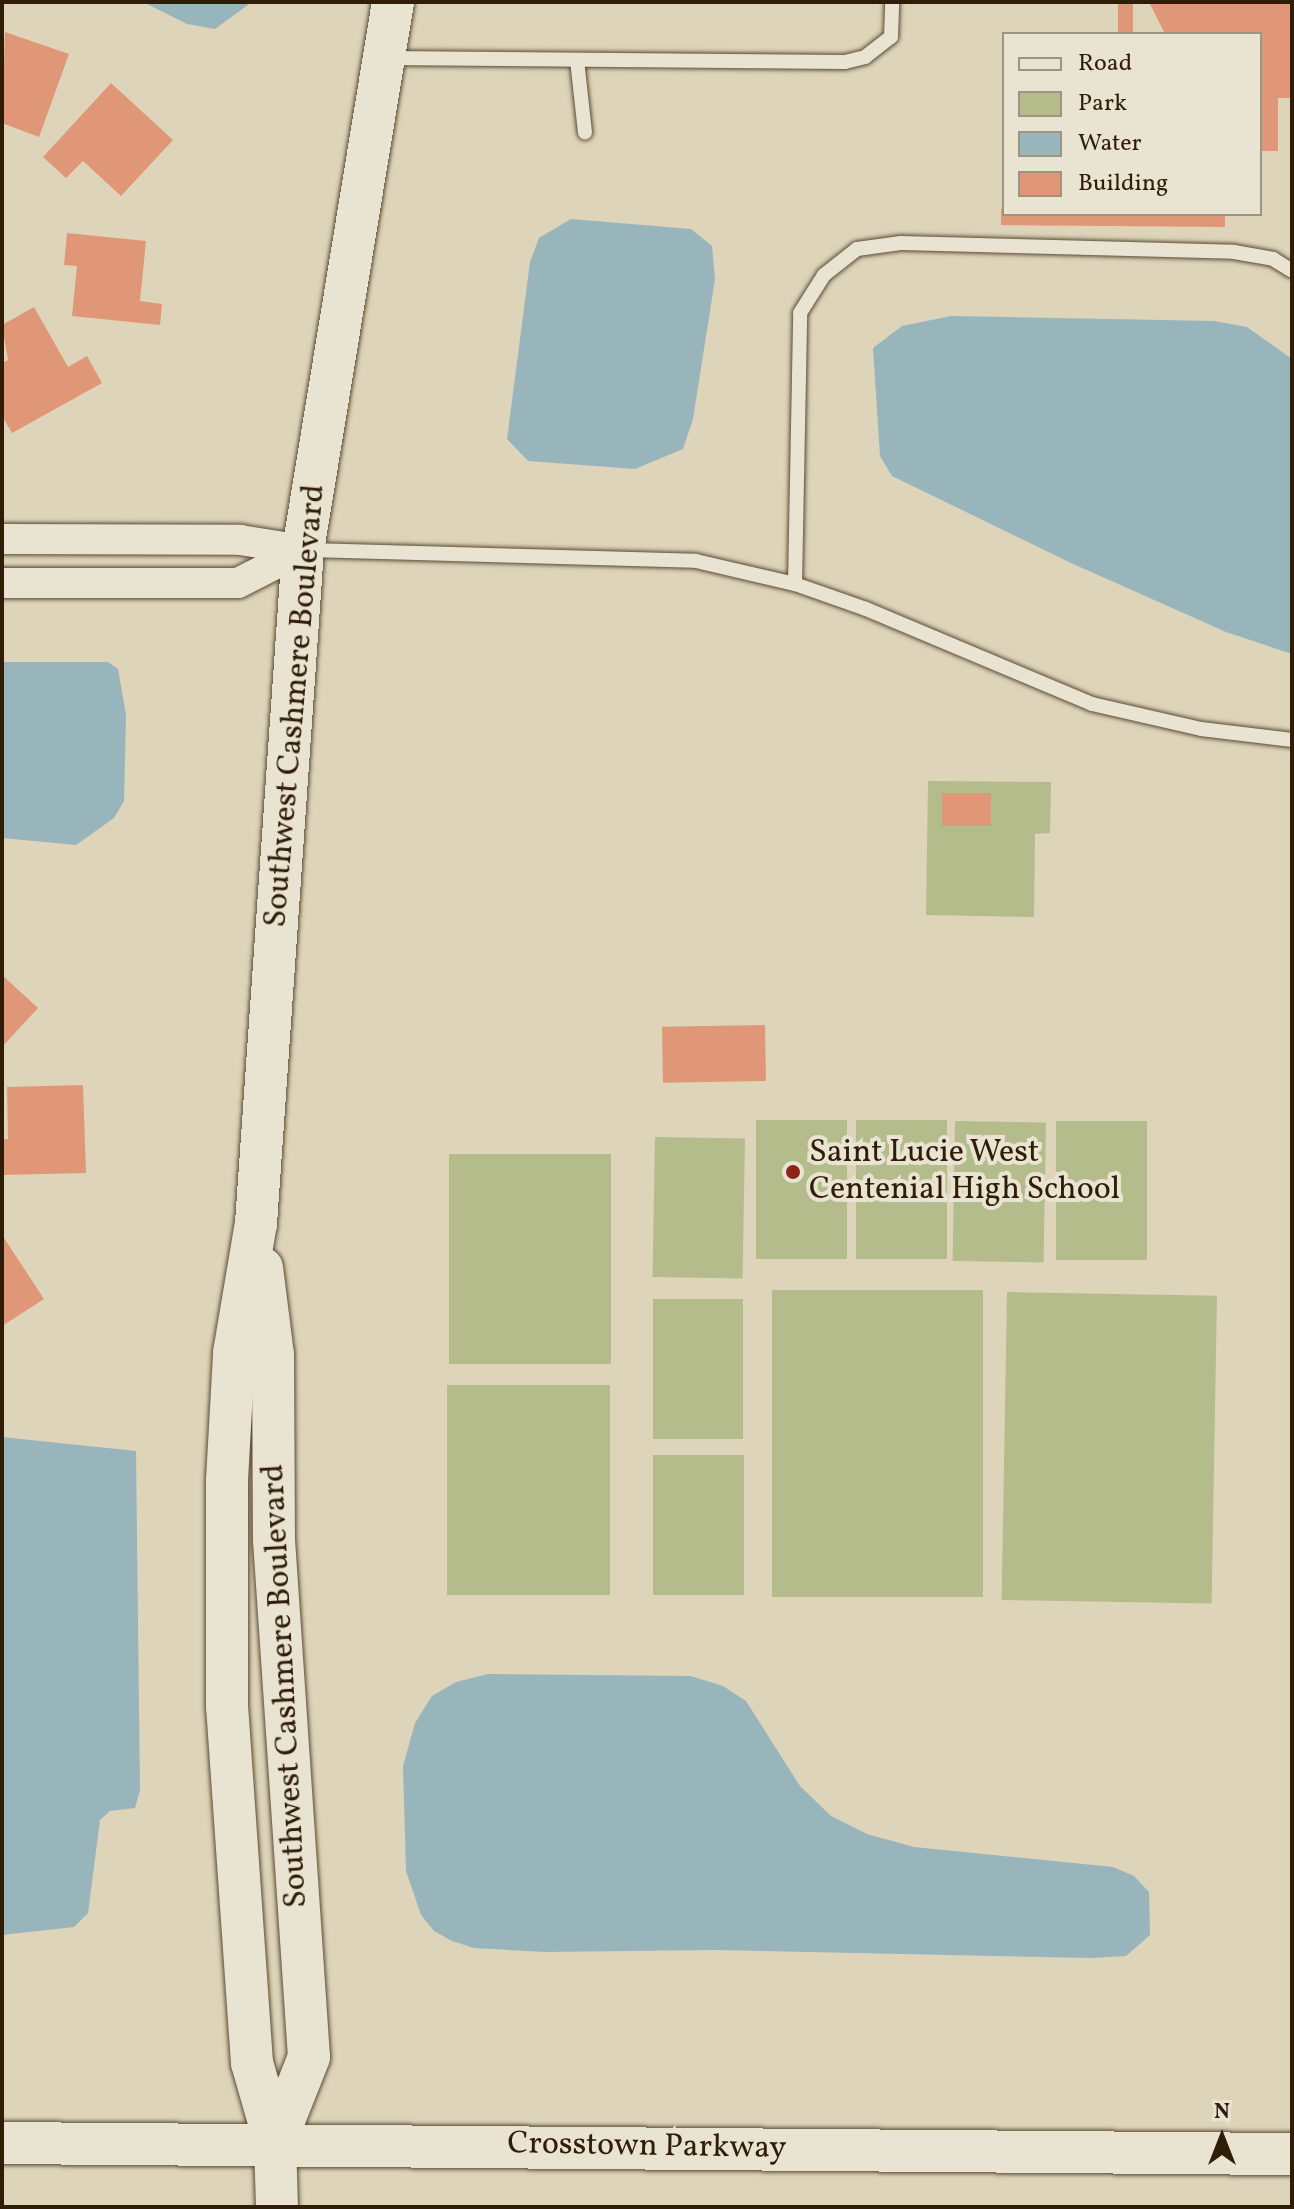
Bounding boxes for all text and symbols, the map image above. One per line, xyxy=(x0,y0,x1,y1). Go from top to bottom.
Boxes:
legend xyxy=(1002,32,1262,216)
text: Road xyxy=(1078,47,1132,81)
text: Park xyxy=(1078,87,1127,121)
text: Water xyxy=(1078,127,1142,161)
text: Building xyxy=(1078,167,1168,201)
street label: Southwest Cashmere Boulevard xyxy=(258,483,334,929)
place label: Saint Lucie West Centenial High School xyxy=(809,1135,1120,1210)
marker: Saint Lucie West Centenial High School xyxy=(784,1163,802,1181)
street label: Southwest Cashmere Boulevard xyxy=(255,1463,317,1909)
north arrow xyxy=(1182,2097,1262,2177)
text: N xyxy=(1214,2097,1230,2128)
street label: Crosstown Parkway xyxy=(507,2125,787,2169)

